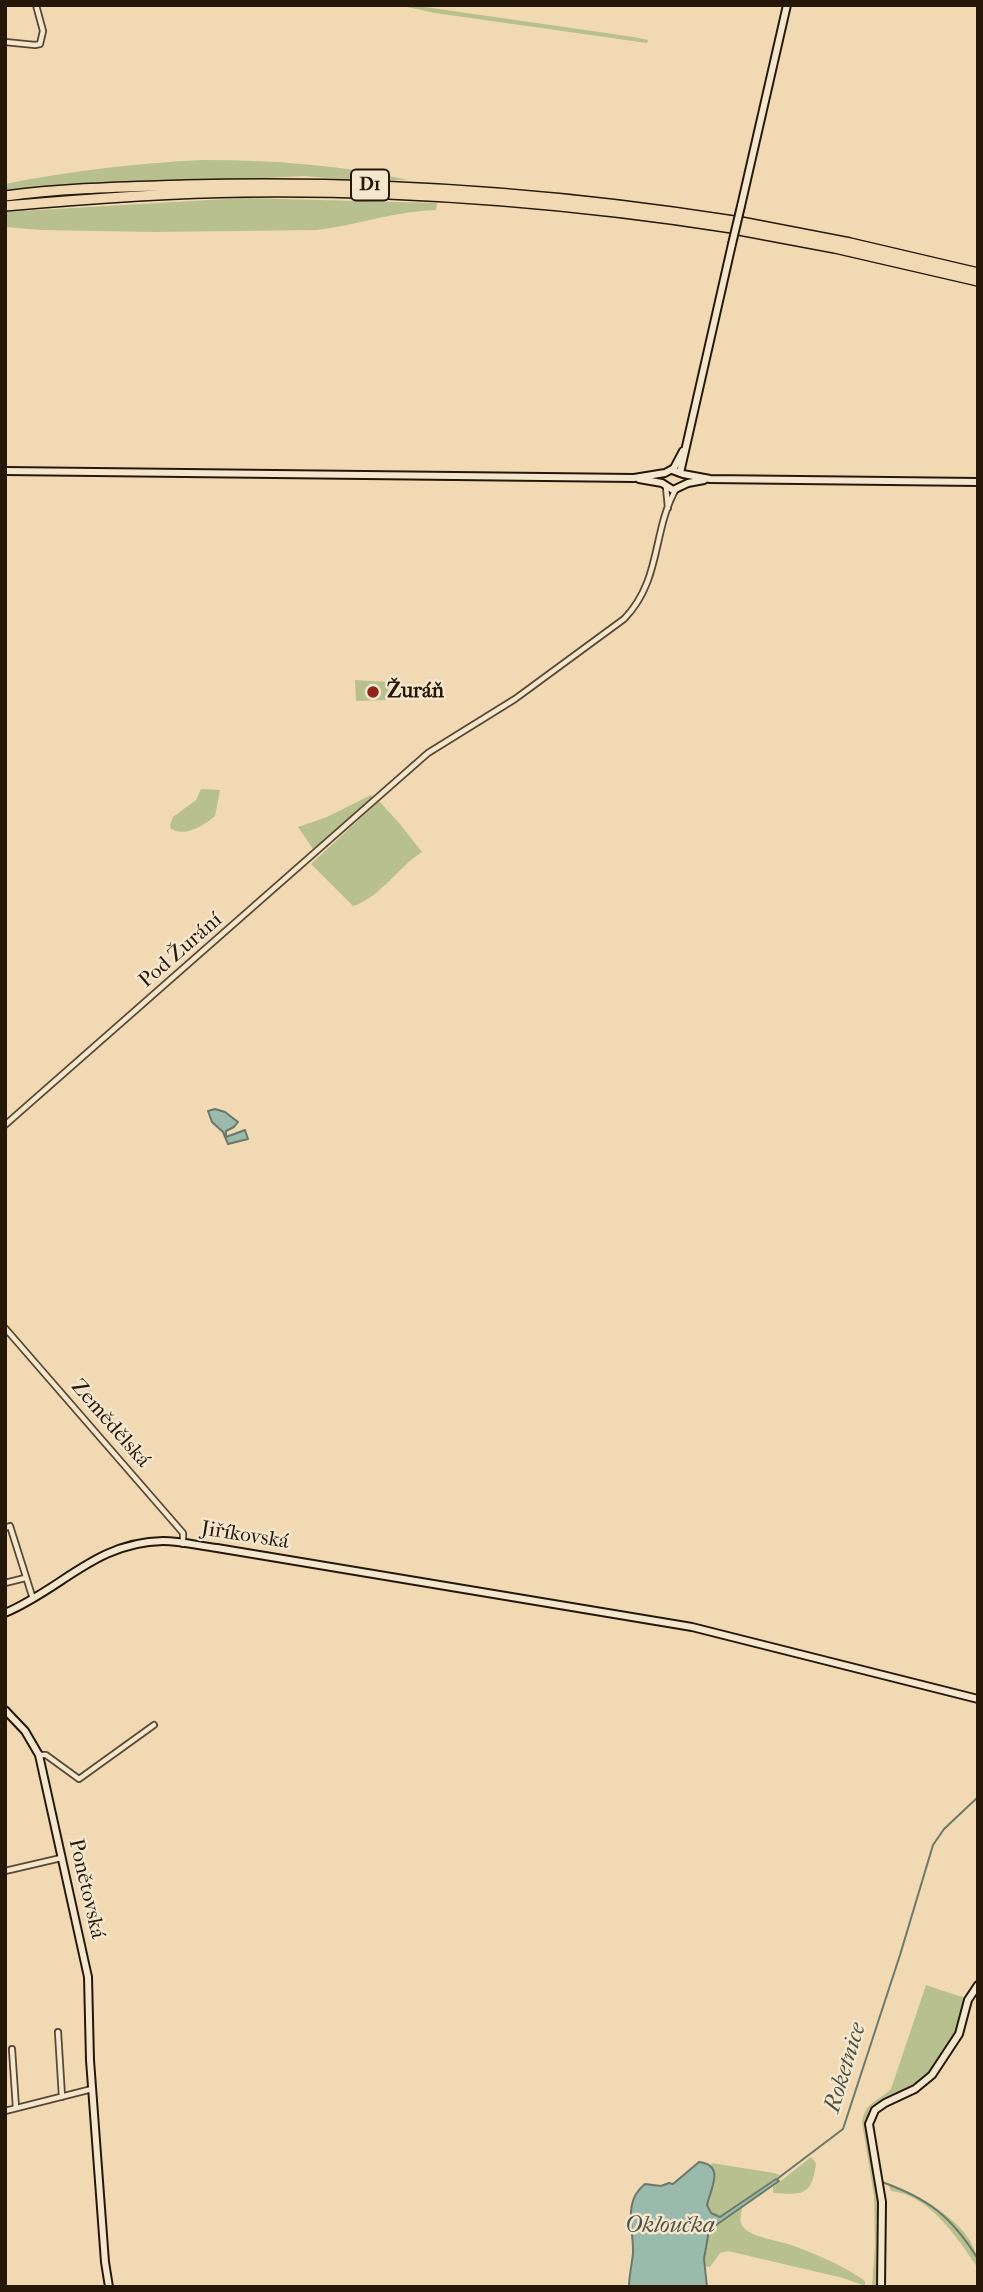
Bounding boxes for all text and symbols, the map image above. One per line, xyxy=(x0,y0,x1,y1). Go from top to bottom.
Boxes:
road number: D1 xyxy=(351,169,389,200)
place label: Žuráň xyxy=(387,679,444,705)
marker: Žuráň xyxy=(365,684,381,700)
street label: Pod Žurání xyxy=(134,908,228,994)
street label: Zemědělská xyxy=(65,1375,155,1473)
street label: Jiříkovská xyxy=(199,1517,291,1555)
street label: Ponětovská xyxy=(62,1837,110,1941)
water label: Roketnice xyxy=(819,2020,873,2116)
water label: Okloučka xyxy=(625,2212,715,2240)

